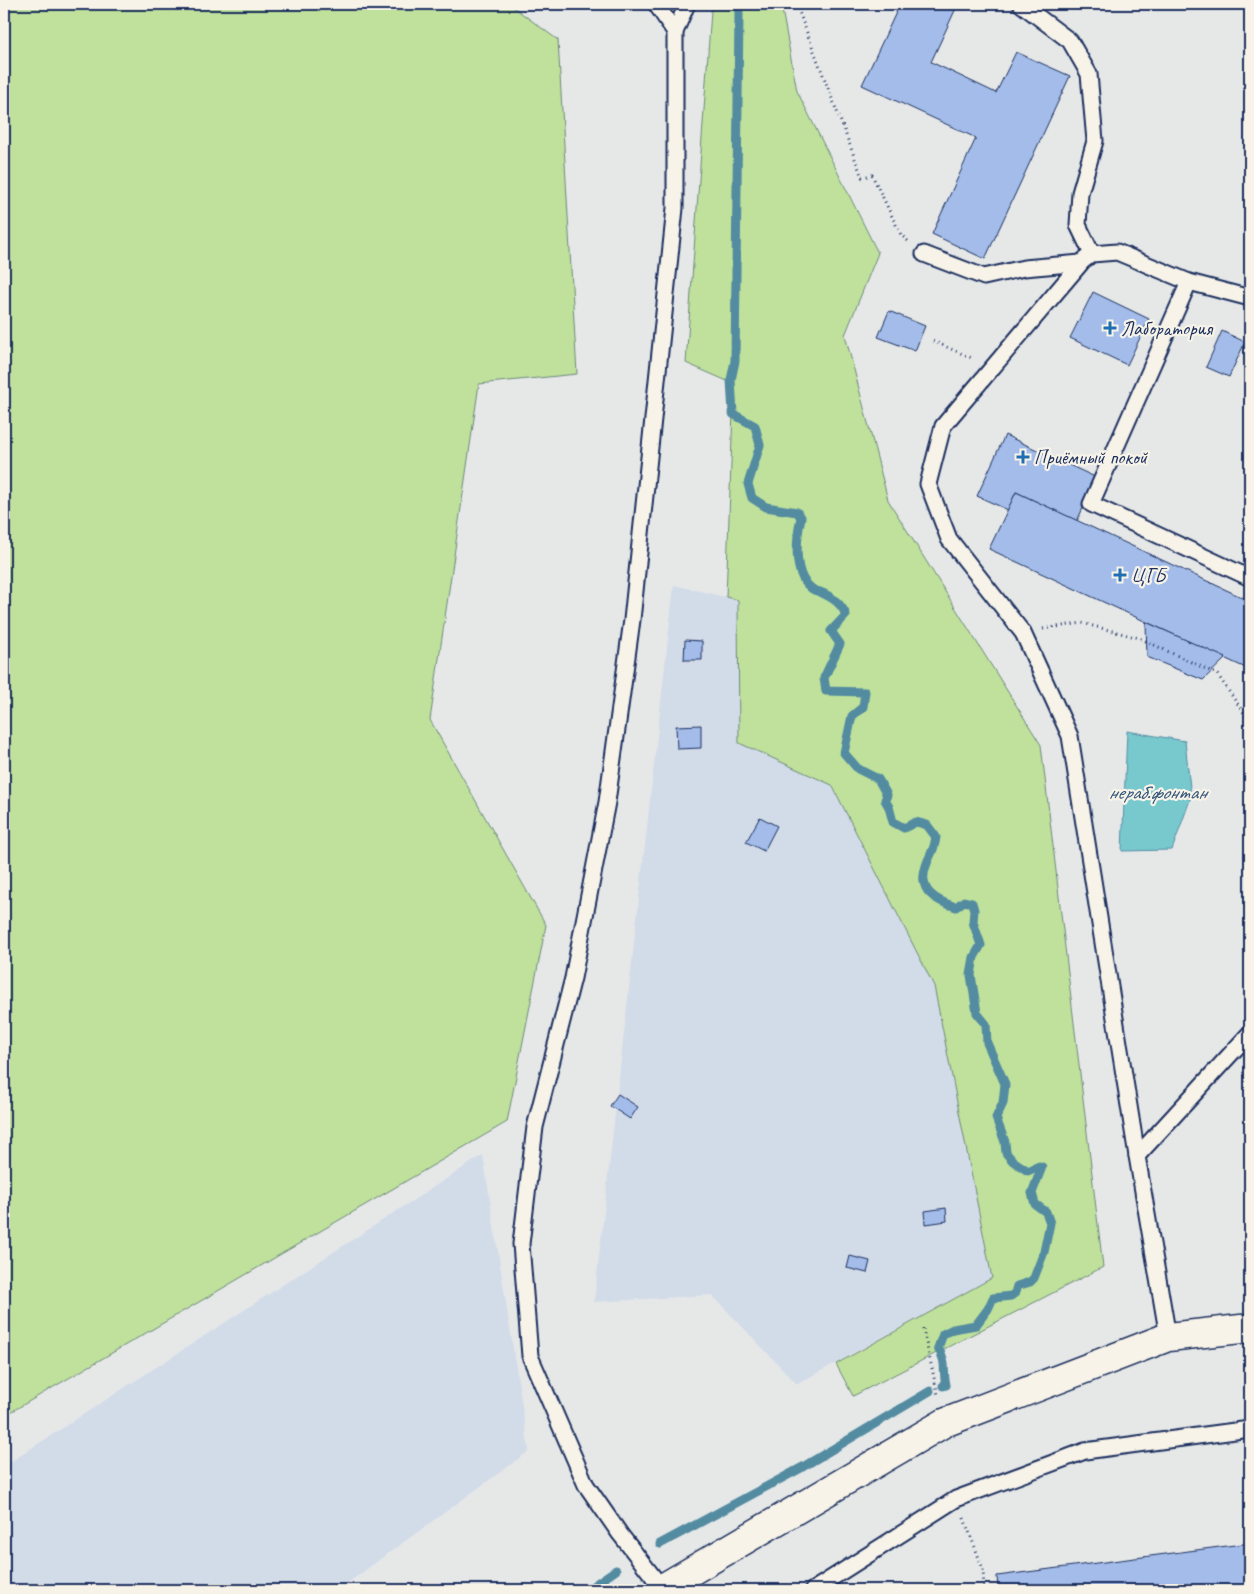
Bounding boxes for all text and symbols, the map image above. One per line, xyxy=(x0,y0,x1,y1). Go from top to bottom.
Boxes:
place label: Лаборатория xyxy=(1121,316,1214,341)
marker: Лаборатория xyxy=(1103,321,1117,335)
place label: Приёмный покой xyxy=(1034,445,1149,470)
marker: Приёмный покой xyxy=(1016,450,1030,464)
place label: ЦГБ xyxy=(1131,563,1167,588)
marker: ЦГБ xyxy=(1113,568,1127,582)
water label: нераб.фонтан xyxy=(1108,779,1209,805)

